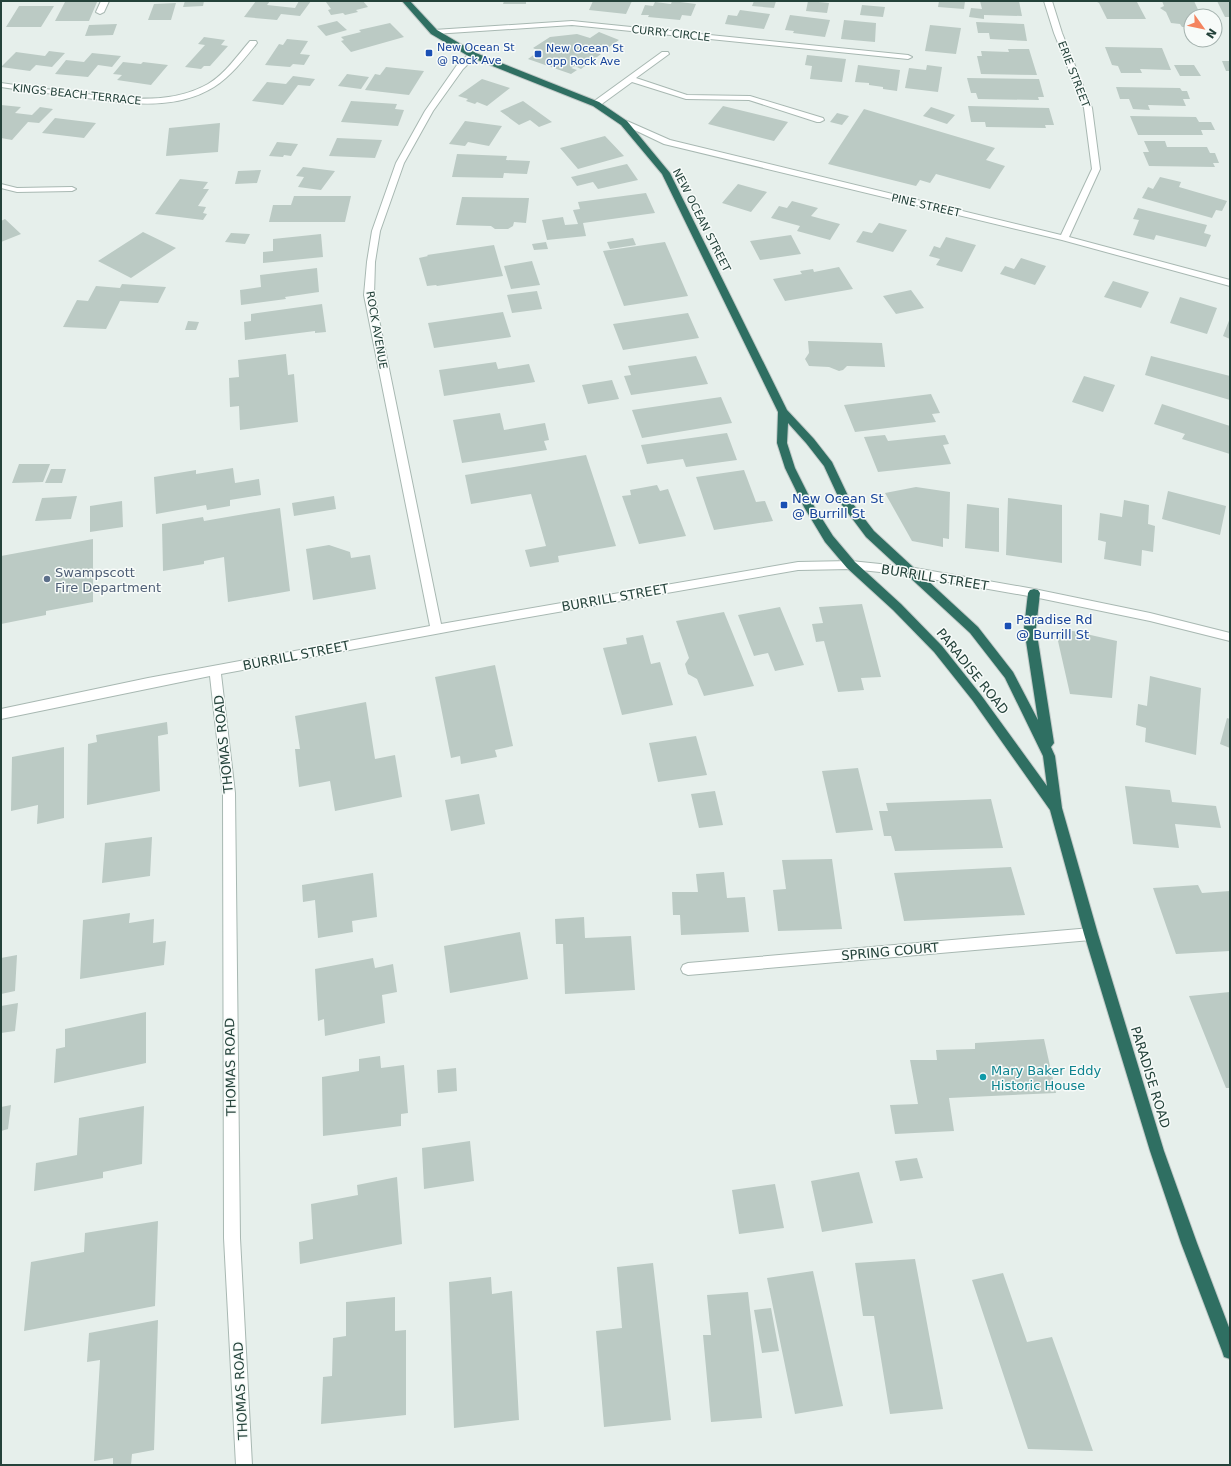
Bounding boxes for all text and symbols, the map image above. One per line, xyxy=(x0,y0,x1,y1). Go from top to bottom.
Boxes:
north arrow xyxy=(1183,8,1223,48)
street label: CURRY CIRCLE xyxy=(631,23,711,44)
text: N xyxy=(1203,26,1219,41)
street label: ERIE STREET xyxy=(1055,39,1092,110)
place label: New Ocean St @ Rock Ave xyxy=(437,41,515,67)
place label: New Ocean St opp Rock Ave xyxy=(546,42,624,68)
marker: New Ocean St @ Rock Ave xyxy=(424,48,434,58)
marker: New Ocean St opp Rock Ave xyxy=(533,49,543,59)
street label: KINGS BEACH TERRACE xyxy=(12,81,142,108)
street label: NEW OCEAN STREET xyxy=(670,166,733,274)
street label: PINE STREET xyxy=(890,191,962,220)
street label: ROCK AVENUE xyxy=(363,290,390,370)
place label: New Ocean St @ Burrill St xyxy=(792,491,884,521)
marker: New Ocean St @ Burrill St xyxy=(779,500,789,510)
street label: BURRILL STREET xyxy=(880,562,990,593)
place label: Swampscott Fire Department xyxy=(55,565,161,595)
marker: Swampscott Fire Department xyxy=(42,574,52,584)
street label: BURRILL STREET xyxy=(560,581,670,614)
place label: Paradise Rd @ Burrill St xyxy=(1016,612,1093,642)
marker: Paradise Rd @ Burrill St xyxy=(1003,621,1013,631)
street label: PARADISE ROAD xyxy=(934,626,1012,717)
street label: BURRILL STREET xyxy=(241,638,351,673)
street label: THOMAS ROAD xyxy=(211,694,236,795)
street label: SPRING COURT xyxy=(841,940,939,963)
street label: THOMAS ROAD xyxy=(222,1018,239,1117)
street label: PARADISE ROAD xyxy=(1128,1024,1173,1130)
place label: Mary Baker Eddy Historic House xyxy=(991,1063,1101,1093)
marker: Mary Baker Eddy Historic House xyxy=(978,1072,988,1082)
street label: THOMAS ROAD xyxy=(230,1341,251,1441)

